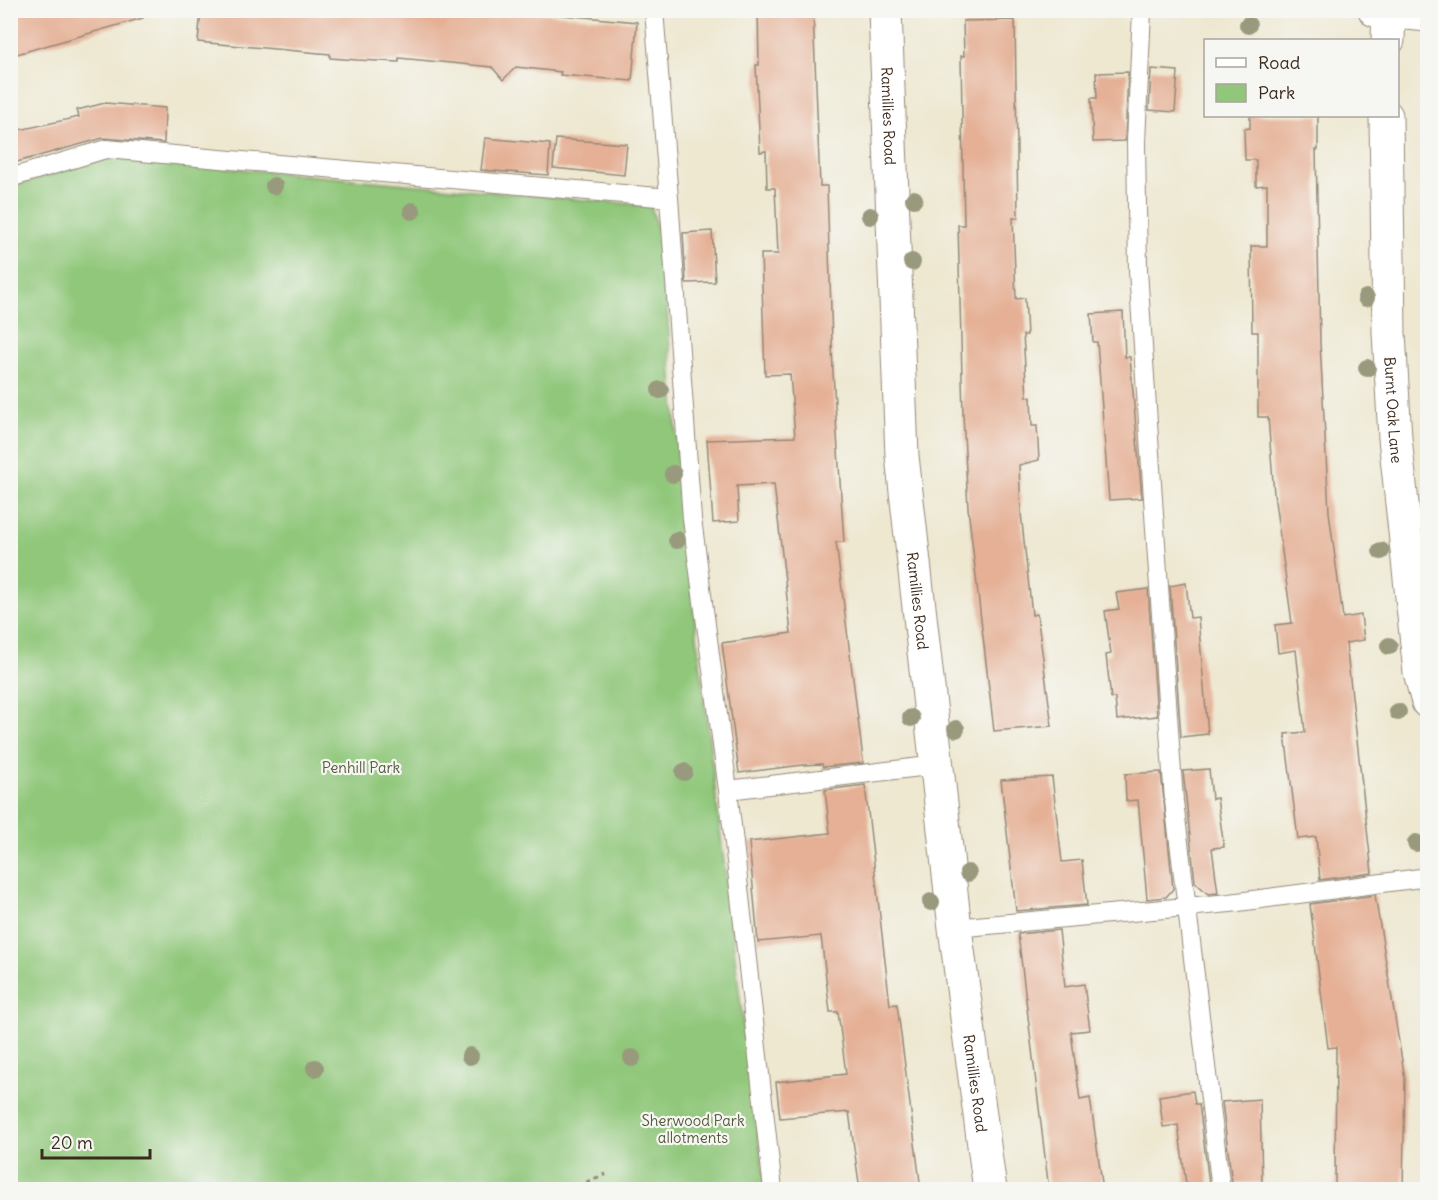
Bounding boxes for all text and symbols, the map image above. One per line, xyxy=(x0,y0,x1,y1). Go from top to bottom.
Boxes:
legend xyxy=(1204,39,1399,117)
text: Road xyxy=(1258,51,1301,74)
street label: Ramillies Road xyxy=(878,66,900,166)
text: Park xyxy=(1258,81,1295,104)
street label: Burnt Oak Lane xyxy=(1381,356,1407,464)
street label: Ramillies Road xyxy=(903,551,933,651)
park label: Penhill Park xyxy=(322,758,401,777)
street label: Ramillies Road xyxy=(960,1033,992,1134)
park label: Sherwood Park allotments xyxy=(641,1111,745,1147)
scale bar xyxy=(42,1122,150,1160)
text: 20 m xyxy=(51,1131,93,1154)

